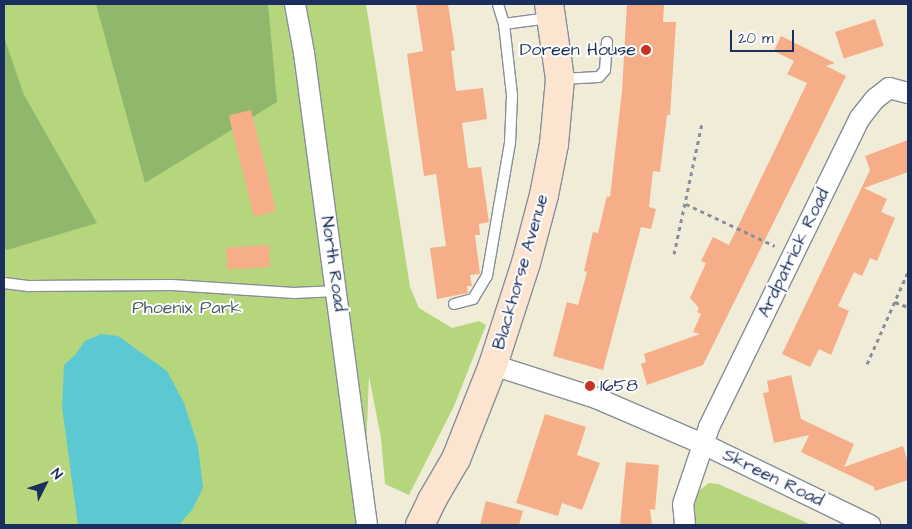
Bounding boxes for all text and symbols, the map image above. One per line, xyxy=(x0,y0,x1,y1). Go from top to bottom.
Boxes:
scale bar xyxy=(732,20,796,52)
text: 20 m xyxy=(738,28,774,49)
place label: Doreen House xyxy=(520,39,636,61)
marker: Doreen House xyxy=(640,44,652,56)
street label: Ardpatrick Road xyxy=(753,185,835,321)
street label: Blackhorse Avenue xyxy=(488,192,554,352)
street label: North Road xyxy=(316,215,350,313)
park label: Phoenix Park xyxy=(132,297,242,319)
place label: 1658 xyxy=(600,375,638,397)
marker: 1658 xyxy=(584,380,596,392)
street label: Skreen Road xyxy=(719,444,827,512)
north arrow xyxy=(20,459,70,509)
text: N xyxy=(46,464,67,484)

